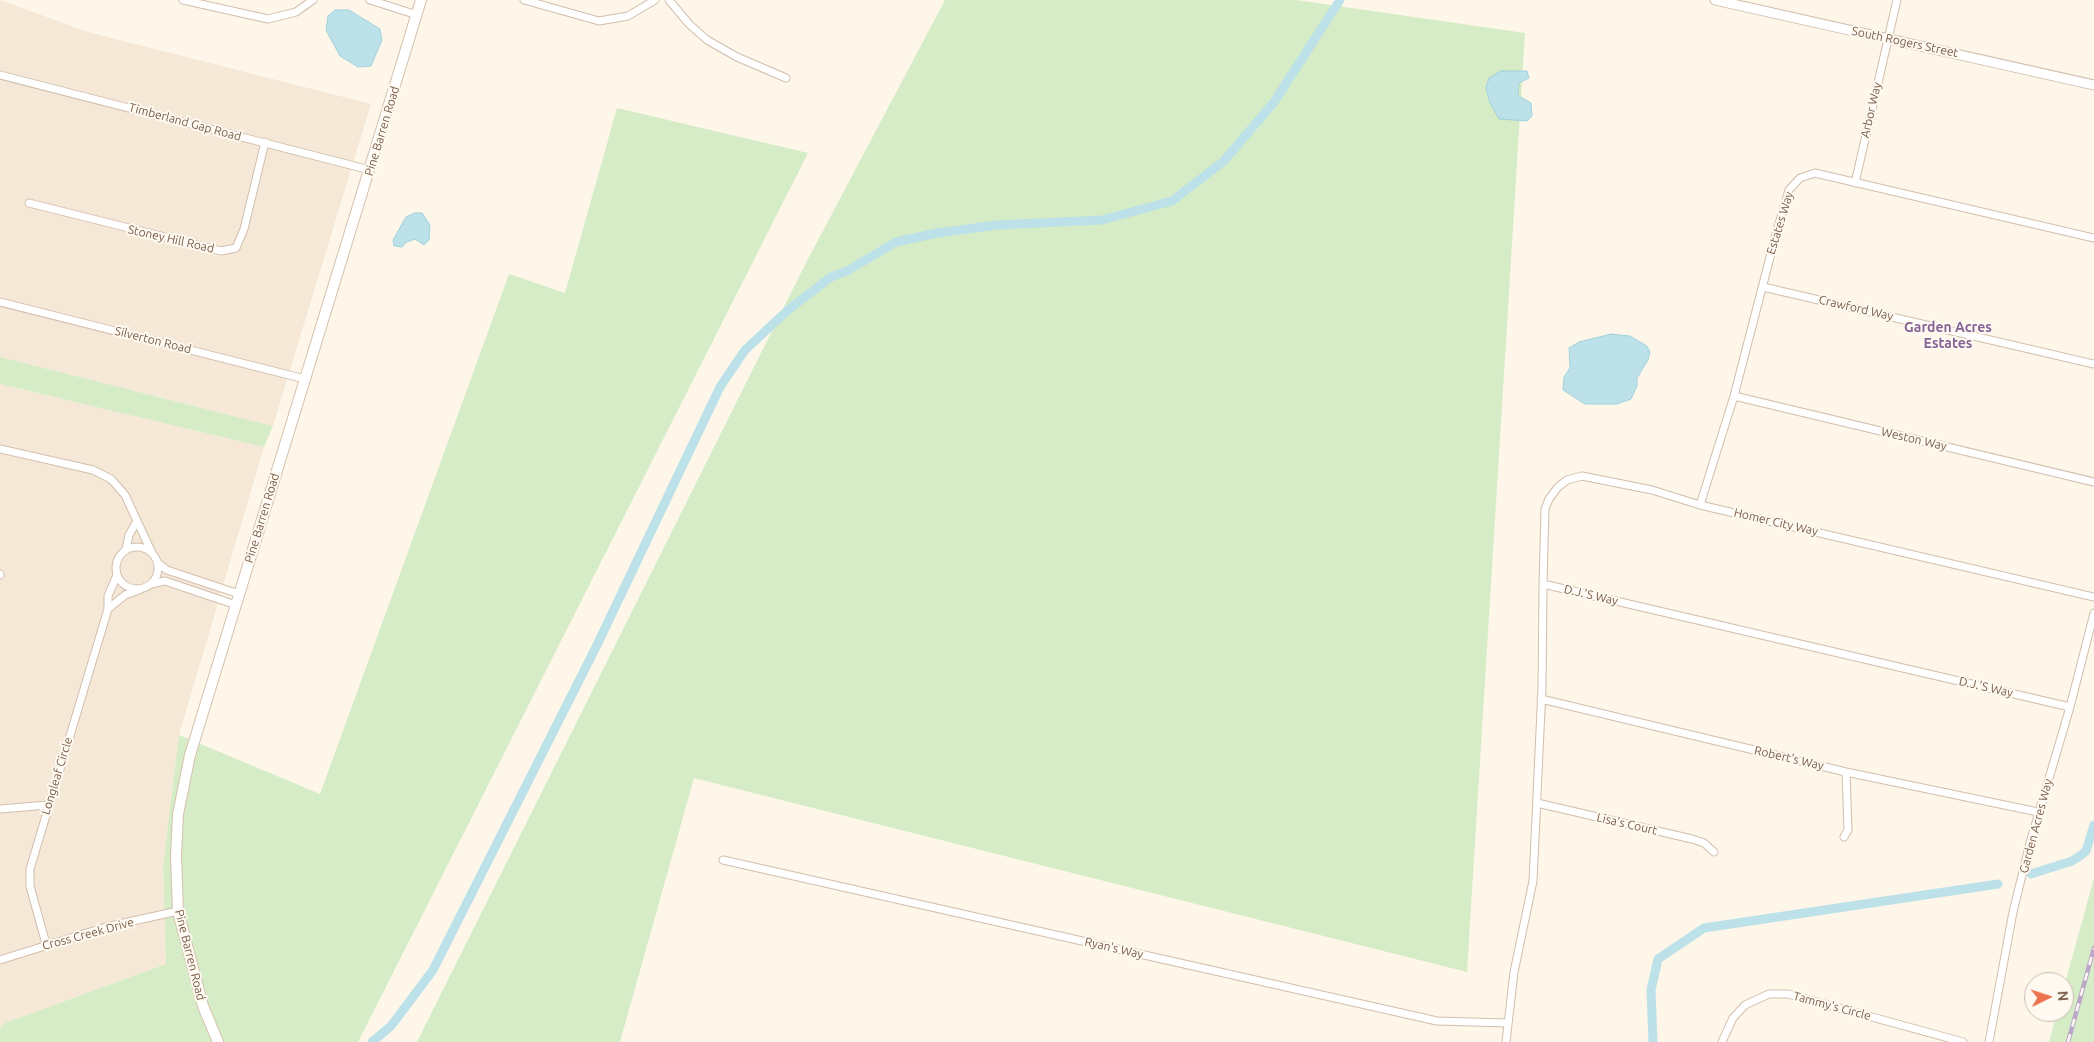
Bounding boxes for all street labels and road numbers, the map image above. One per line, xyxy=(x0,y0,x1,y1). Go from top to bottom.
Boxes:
street label: South Rogers Street xyxy=(1850,24,1960,60)
street label: Arbor Way xyxy=(1858,81,1884,139)
street label: Pine Barren Road xyxy=(362,84,402,178)
street label: Timberland Gap Road xyxy=(127,100,243,144)
street label: Estates Way xyxy=(1764,190,1796,256)
street label: Stoney Hill Road xyxy=(127,222,215,256)
street label: Crawford Way xyxy=(1817,292,1895,324)
street label: Silverton Road xyxy=(113,324,193,356)
street label: Weston Way xyxy=(1880,424,1948,454)
street label: Pine Barren Road xyxy=(242,471,282,565)
street label: Homer City Way xyxy=(1732,505,1820,539)
street label: D.J.'S Way xyxy=(1563,582,1619,608)
street label: D.J.'S Way xyxy=(1958,674,2014,700)
street label: Longleaf Circle xyxy=(38,736,76,816)
street label: Robert's Way xyxy=(1753,743,1825,773)
street label: Garden Acres Way xyxy=(2016,777,2056,875)
street label: Lisa's Court xyxy=(1595,810,1659,838)
street label: Pine Barren Road xyxy=(172,908,208,1002)
street label: Cross Creek Drive xyxy=(41,915,135,953)
street label: Ryan's Way xyxy=(1083,934,1145,962)
street label: Tammy's Circle xyxy=(1792,989,1872,1023)

